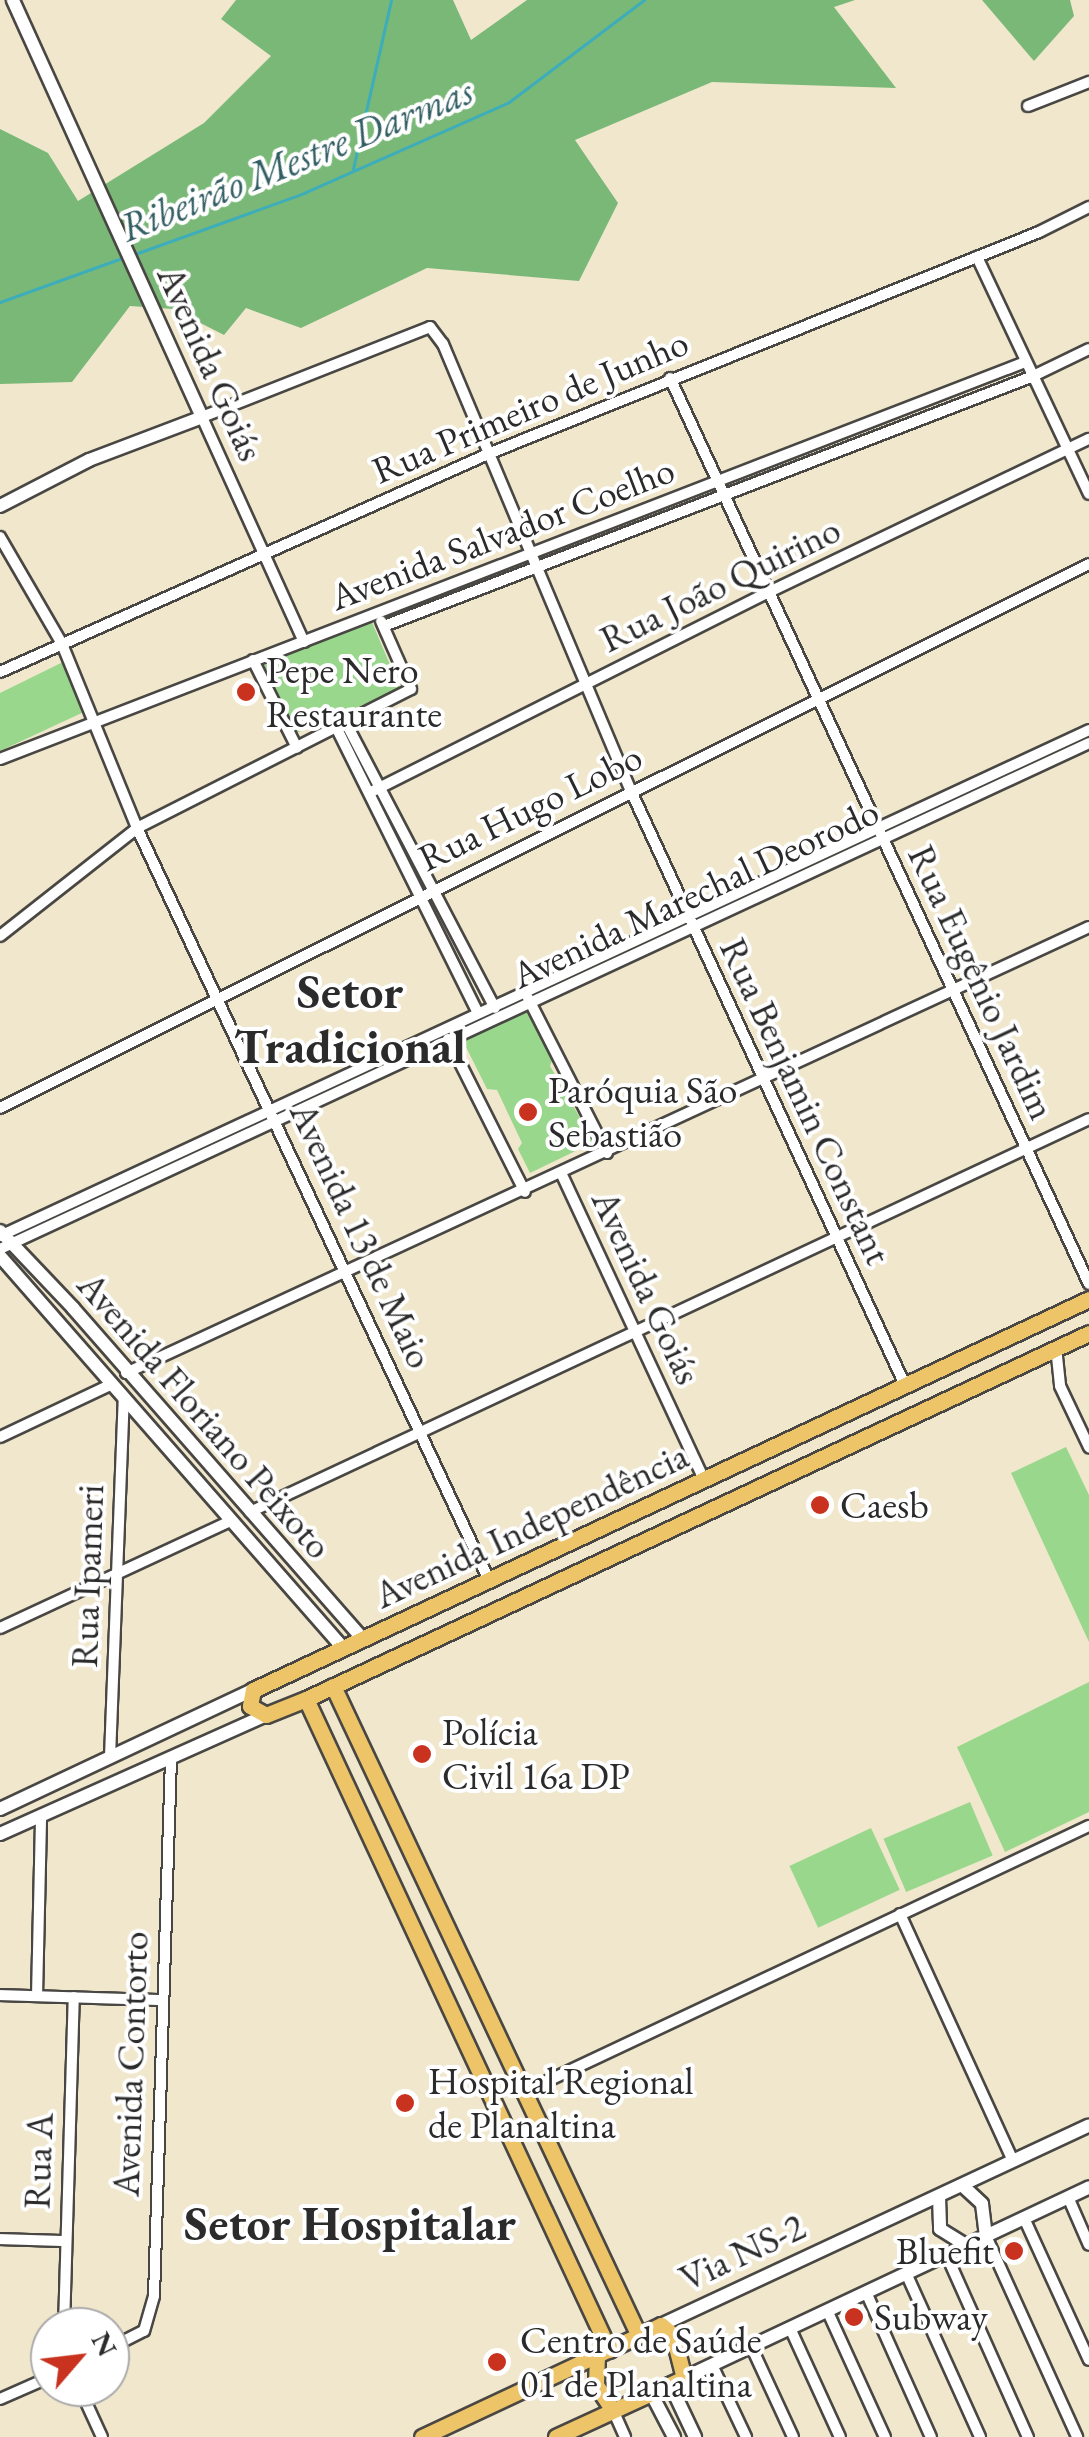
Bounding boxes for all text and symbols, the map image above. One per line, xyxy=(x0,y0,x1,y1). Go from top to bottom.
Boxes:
water label: Ribeirão Mestre Darmas xyxy=(112,66,480,252)
street label: Avenida Goiás xyxy=(148,258,274,468)
street label: Rua Primeiro de Junho xyxy=(365,319,695,493)
street label: Avenida Salvador Coelho xyxy=(323,446,681,620)
street label: Rua João Quirino xyxy=(592,506,848,662)
place label: Pepe Nero Restaurante xyxy=(266,647,442,736)
marker: Pepe Nero Restaurante xyxy=(235,681,257,703)
street label: Rua Hugo Lobo xyxy=(411,733,649,881)
street label: Avenida Marechal Deorodo xyxy=(504,788,886,998)
street label: Rua Eugênio Jardim xyxy=(899,838,1065,1126)
street label: Rua Benjamin Constant xyxy=(710,931,902,1271)
district label: Setor Tradicional xyxy=(234,962,466,1075)
place label: Paróquia São Sebastião xyxy=(548,1067,737,1156)
street label: Avenida 13 de Maio xyxy=(280,1095,444,1375)
marker: Paróquia São Sebastião xyxy=(517,1101,539,1123)
street label: Avenida Goiás xyxy=(582,1183,712,1391)
street label: Avenida Floriano Peixoto xyxy=(68,1262,342,1568)
street label: Avenida Independência xyxy=(367,1432,695,1618)
place label: Caesb xyxy=(840,1482,929,1528)
street label: Rua Ipameri xyxy=(61,1484,113,1668)
marker: Caesb xyxy=(809,1494,831,1516)
place label: Polícia Civil 16a DP xyxy=(442,1709,630,1798)
marker: Polícia Civil 16a DP xyxy=(411,1743,433,1765)
street label: Avenida Contorto xyxy=(103,1931,157,2197)
place label: Hospital Regional de Planaltina xyxy=(428,2058,694,2148)
marker: Hospital Regional de Planaltina xyxy=(392,2090,418,2116)
street label: Rua A xyxy=(14,2112,62,2210)
district label: Setor Hospitalar xyxy=(184,2195,516,2253)
street label: Via NS-2 xyxy=(672,2203,812,2301)
place label: Bluefit xyxy=(896,2228,994,2274)
marker: Bluefit xyxy=(1003,2240,1025,2262)
place label: Subway xyxy=(874,2294,988,2340)
marker: Subway xyxy=(843,2306,865,2328)
north arrow xyxy=(30,2307,130,2407)
place label: Centro de Saúde 01 de Planaltina xyxy=(520,2317,761,2406)
text: N xyxy=(84,2325,126,2362)
marker: Centro de Saúde 01 de Planaltina xyxy=(484,2349,510,2375)

